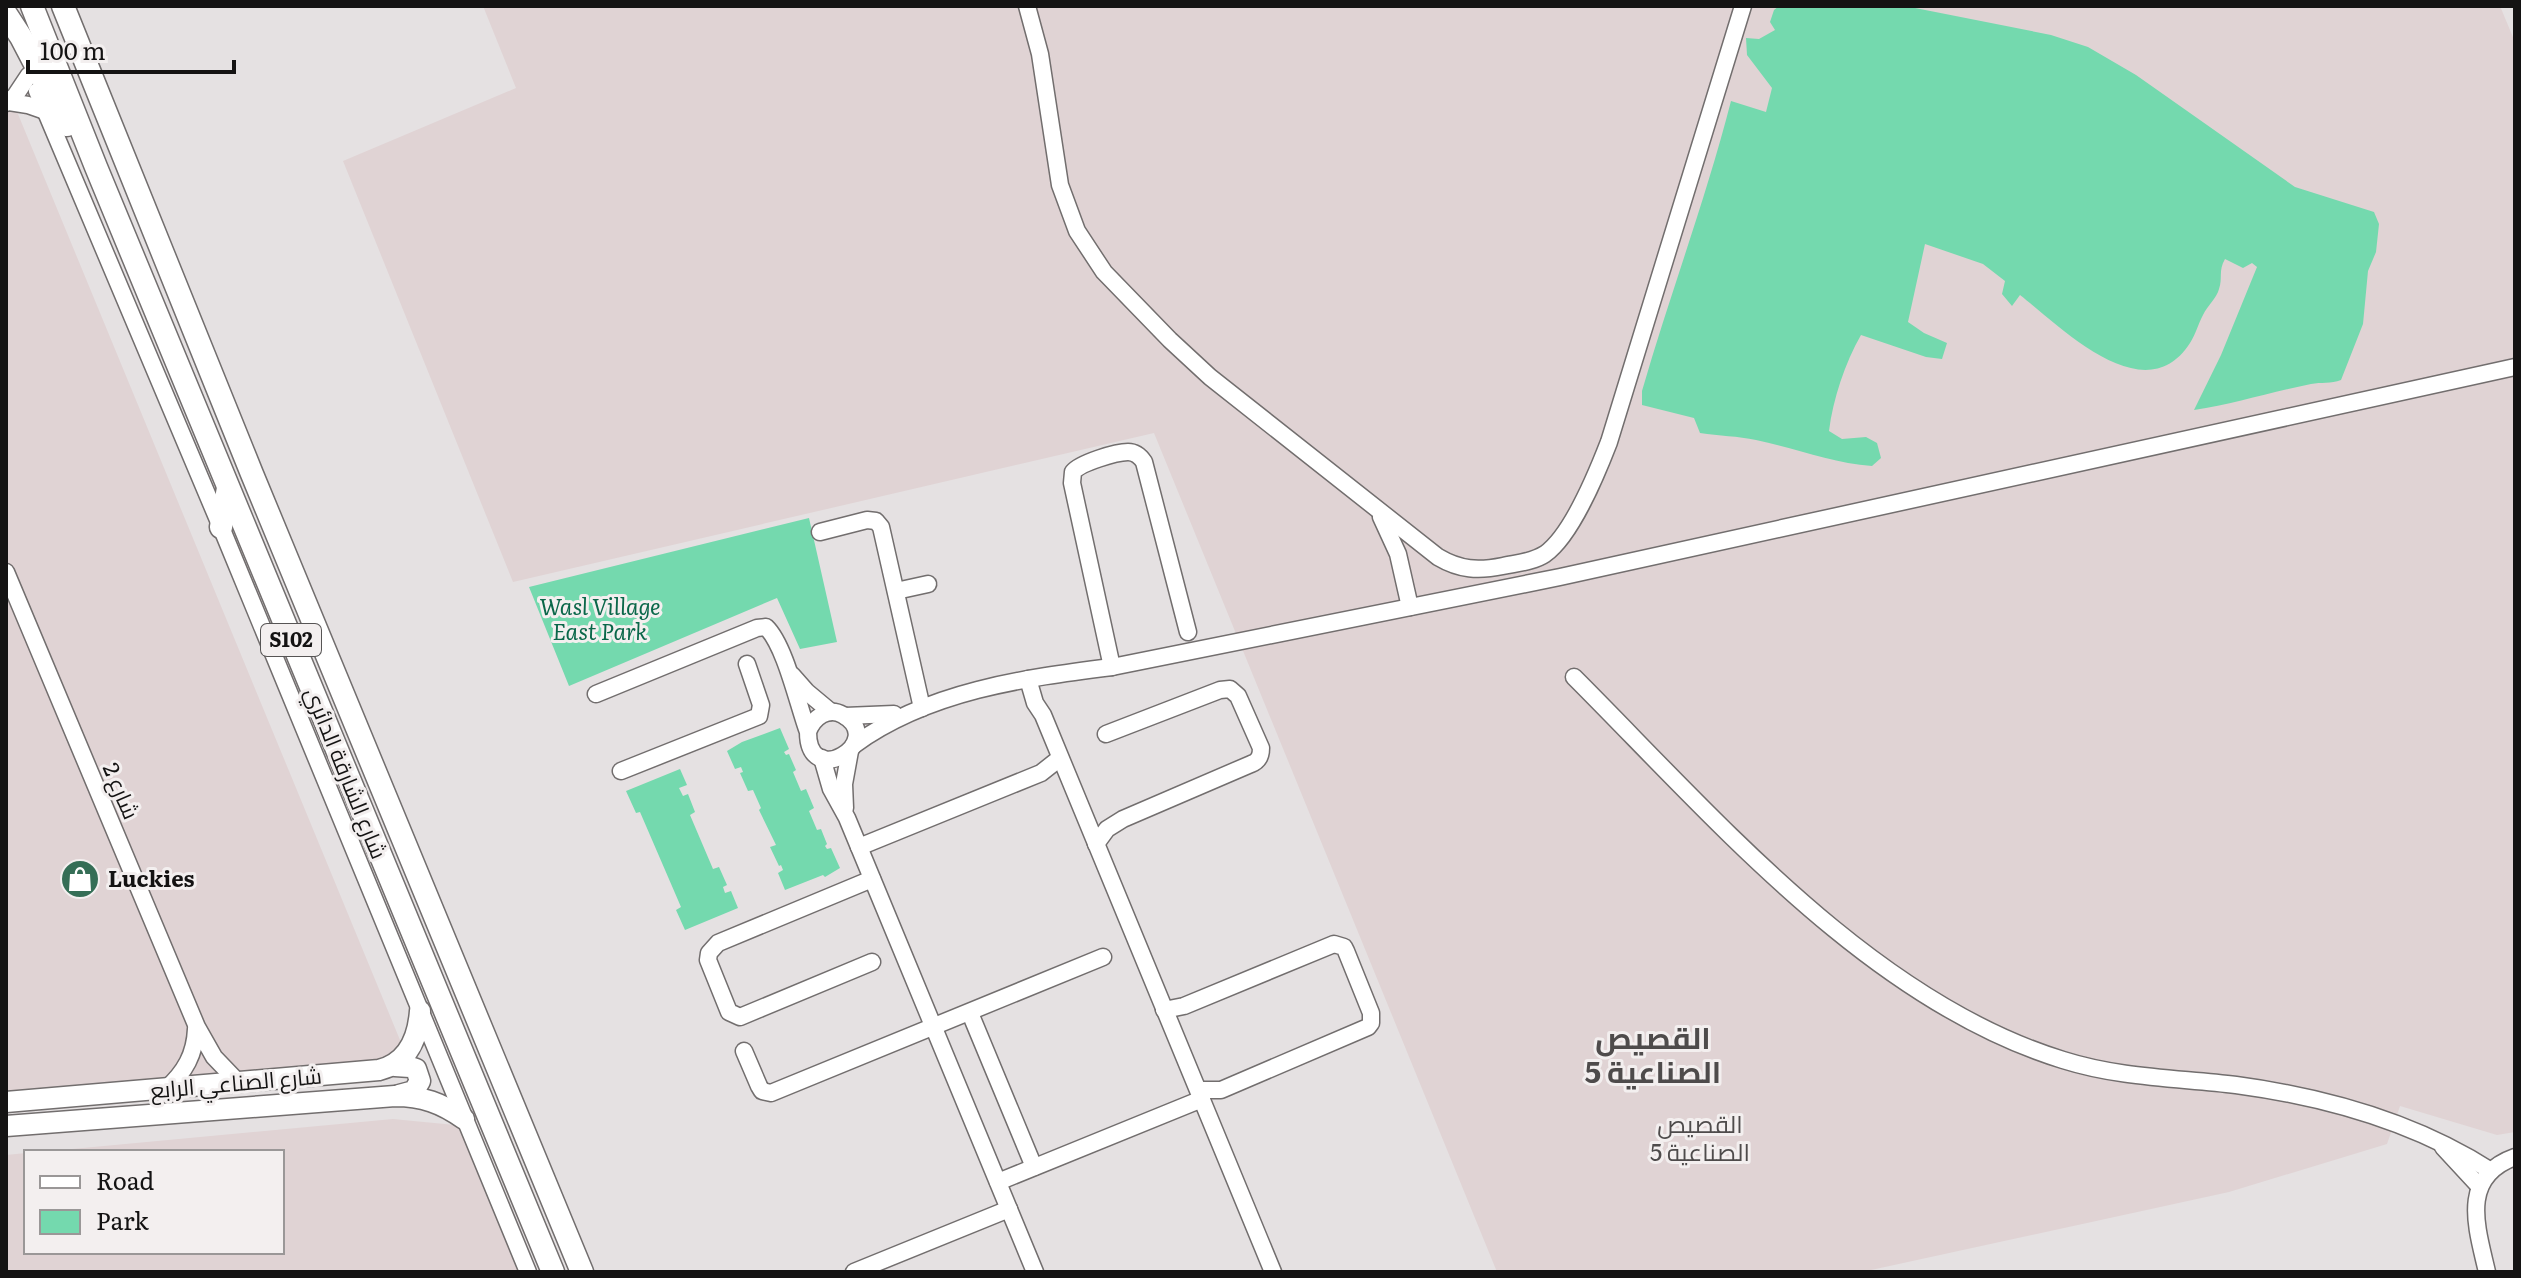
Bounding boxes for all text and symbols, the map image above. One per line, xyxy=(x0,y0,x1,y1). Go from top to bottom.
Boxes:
scale bar xyxy=(28,24,234,74)
text: 100 m xyxy=(40,32,106,67)
park label: Wasl Village East Park xyxy=(539,589,661,647)
road number: S102 xyxy=(261,624,321,656)
street label: شارع الشارقة الدائري xyxy=(296,682,397,864)
street label: شارع 2 xyxy=(96,757,149,824)
shop icon: Luckies xyxy=(59,858,101,900)
place label: Luckies xyxy=(108,861,195,894)
district label: القصيص الصناعية 5 xyxy=(1585,1014,1721,1092)
street label: شارع الصناعي الرابع xyxy=(149,1058,323,1107)
district label: القصيص الصناعية 5 xyxy=(1650,1105,1750,1168)
legend xyxy=(24,1150,284,1254)
text: Road xyxy=(96,1162,155,1197)
text: Park xyxy=(96,1202,149,1237)

